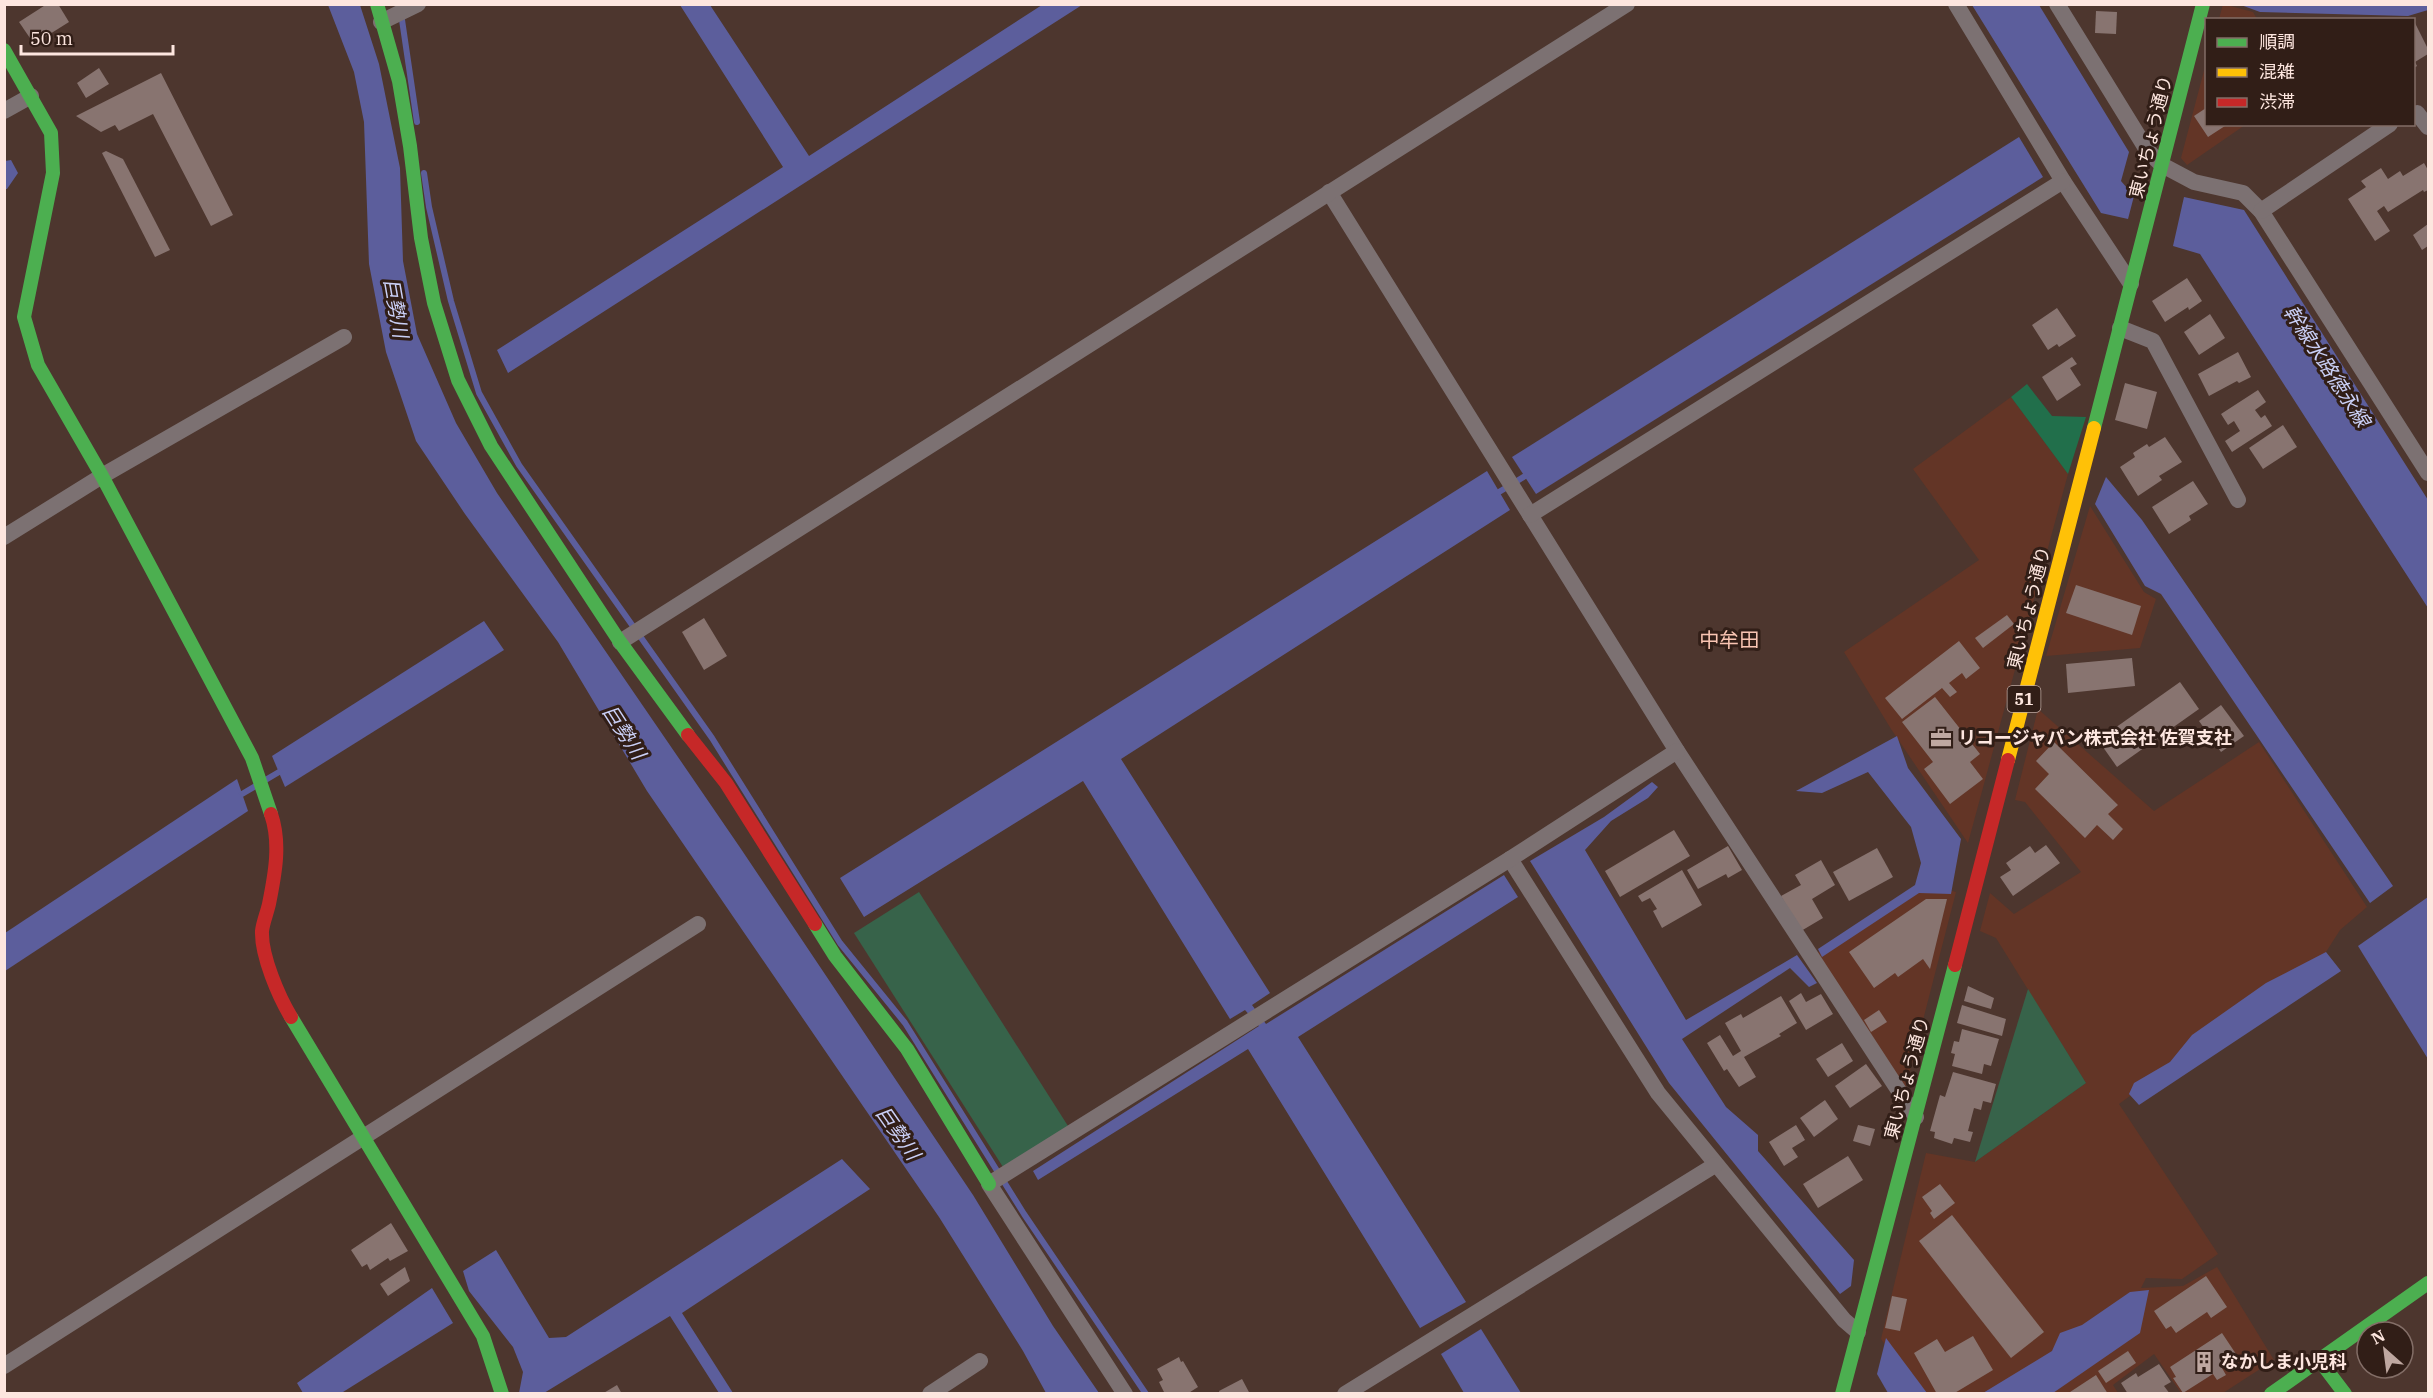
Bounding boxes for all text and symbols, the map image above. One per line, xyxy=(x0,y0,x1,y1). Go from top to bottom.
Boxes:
scale bar xyxy=(21,18,172,56)
legend xyxy=(2205,18,2415,126)
text: 50 m xyxy=(30,27,73,50)
text: 順調 xyxy=(2259,30,2295,53)
text: 混雑 xyxy=(2259,60,2295,83)
street label: 東いちょう通り xyxy=(2124,73,2177,201)
text: 渋滞 xyxy=(2259,90,2295,113)
water label: 巨勢川 xyxy=(378,276,415,342)
water label: 幹線水路徳永線 xyxy=(2278,300,2378,434)
street label: 東いちょう通り xyxy=(2002,544,2055,672)
district label: 中牟田 xyxy=(1699,626,1759,653)
road number: 51 xyxy=(2008,686,2040,712)
water label: 巨勢川 xyxy=(597,699,653,766)
office icon: リコージャパン株式会社 佐賀支社 xyxy=(1929,726,1953,750)
place label: リコージャパン株式会社 佐賀支社 xyxy=(1958,726,2232,749)
street label: 東いちょう通り xyxy=(1879,1014,1934,1142)
water label: 巨勢川 xyxy=(870,1100,928,1167)
north arrow xyxy=(2355,1320,2415,1380)
text: N xyxy=(2368,1325,2388,1349)
building icon: なかしま小児科 xyxy=(2192,1350,2216,1374)
place label: なかしま小児科 xyxy=(2221,1350,2347,1373)

